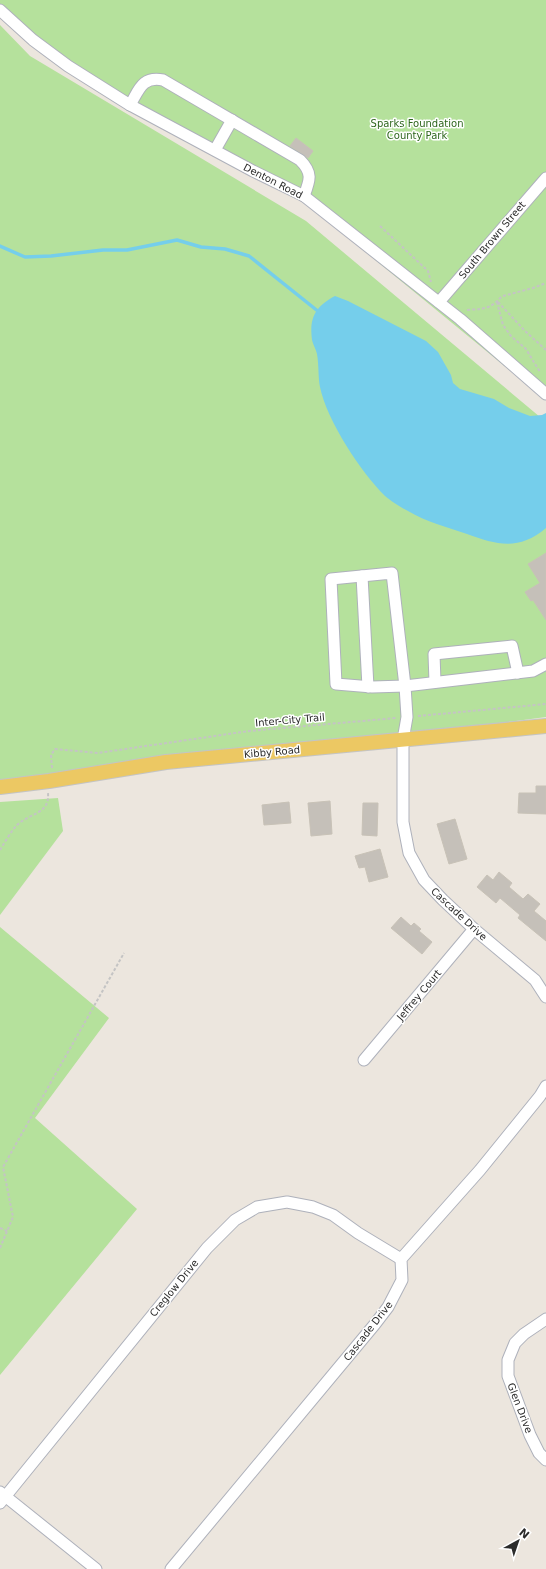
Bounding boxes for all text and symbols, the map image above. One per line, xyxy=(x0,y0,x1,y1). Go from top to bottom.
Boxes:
park label: Sparks Foundation County Park xyxy=(371,118,463,141)
street label: Denton Road xyxy=(242,161,304,201)
street label: South Brown Street xyxy=(457,199,527,281)
street label: Inter-City Trail xyxy=(255,711,325,729)
street label: Kibby Road xyxy=(244,744,300,760)
street label: Cascade Drive xyxy=(429,885,489,943)
street label: Jeffrey Court xyxy=(394,967,443,1023)
street label: Creglow Drive xyxy=(148,1257,200,1319)
street label: Cascade Drive xyxy=(341,1299,395,1363)
street label: Glen Drive xyxy=(505,1381,535,1435)
north arrow xyxy=(498,1521,538,1561)
text: N xyxy=(516,1526,532,1542)

